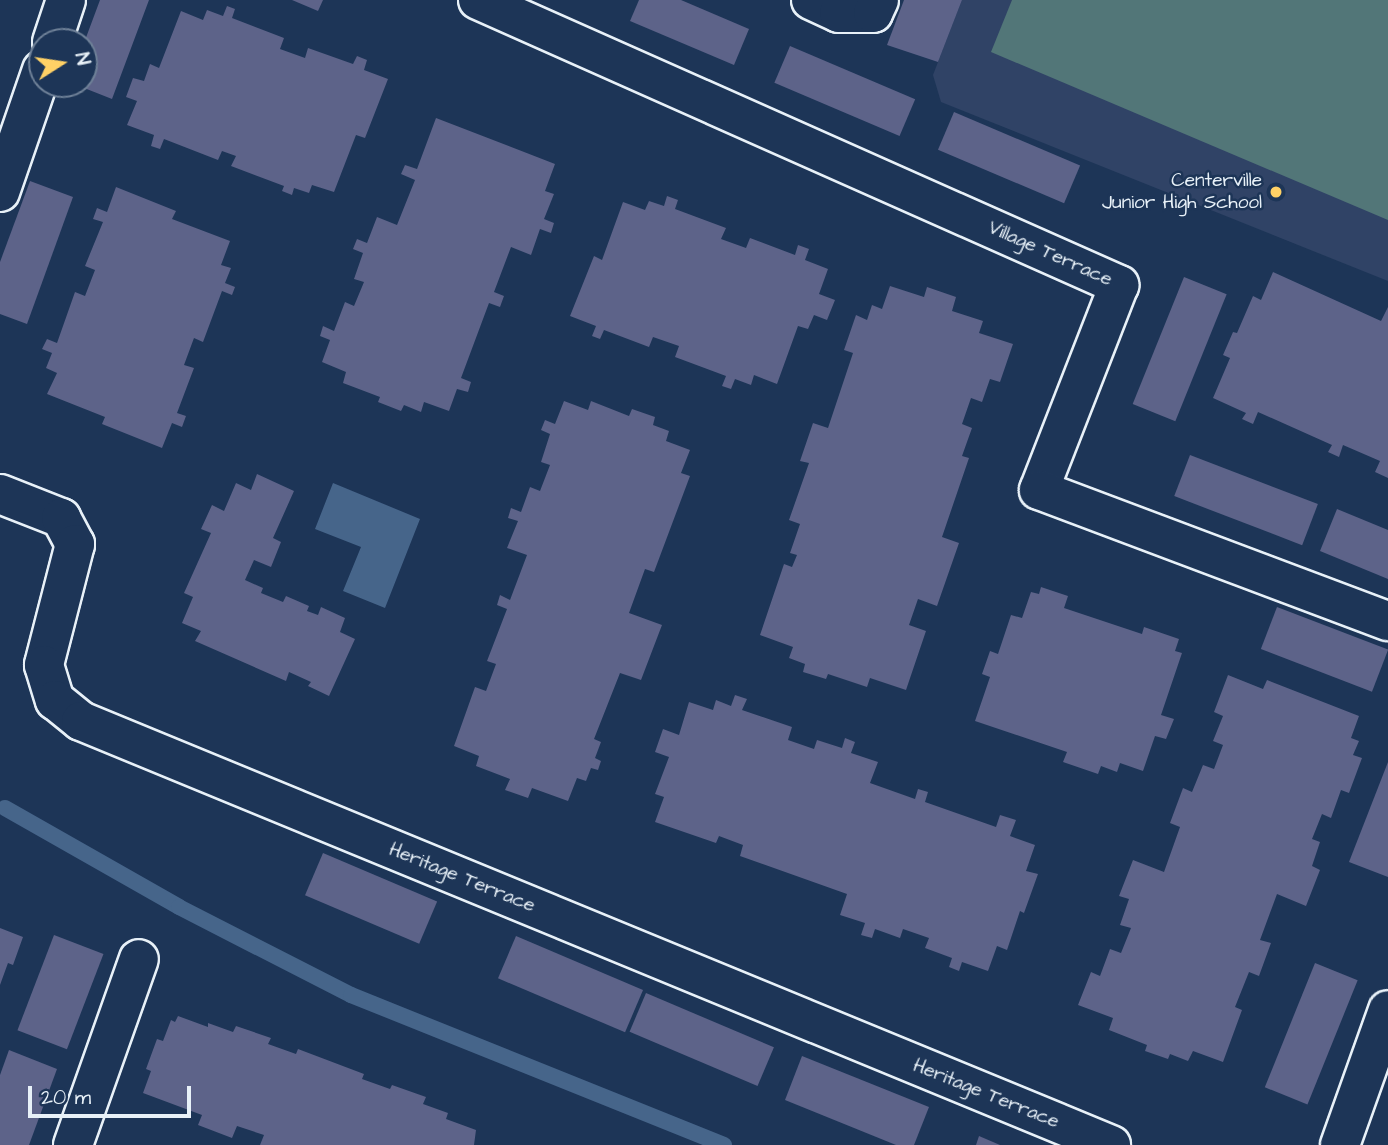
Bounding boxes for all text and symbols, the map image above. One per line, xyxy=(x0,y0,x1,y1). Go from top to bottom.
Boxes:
north arrow xyxy=(28,28,98,98)
text: N xyxy=(68,50,97,68)
place label: Centerville Junior High School xyxy=(1102,170,1262,214)
marker: Centerville Junior High School xyxy=(1268,184,1284,200)
street label: Village Terrace xyxy=(985,217,1115,291)
street label: Heritage Terrace xyxy=(386,838,538,918)
street label: Heritage Terrace xyxy=(910,1054,1062,1134)
scale bar xyxy=(32,1072,194,1116)
text: 20 m xyxy=(41,1083,91,1112)

